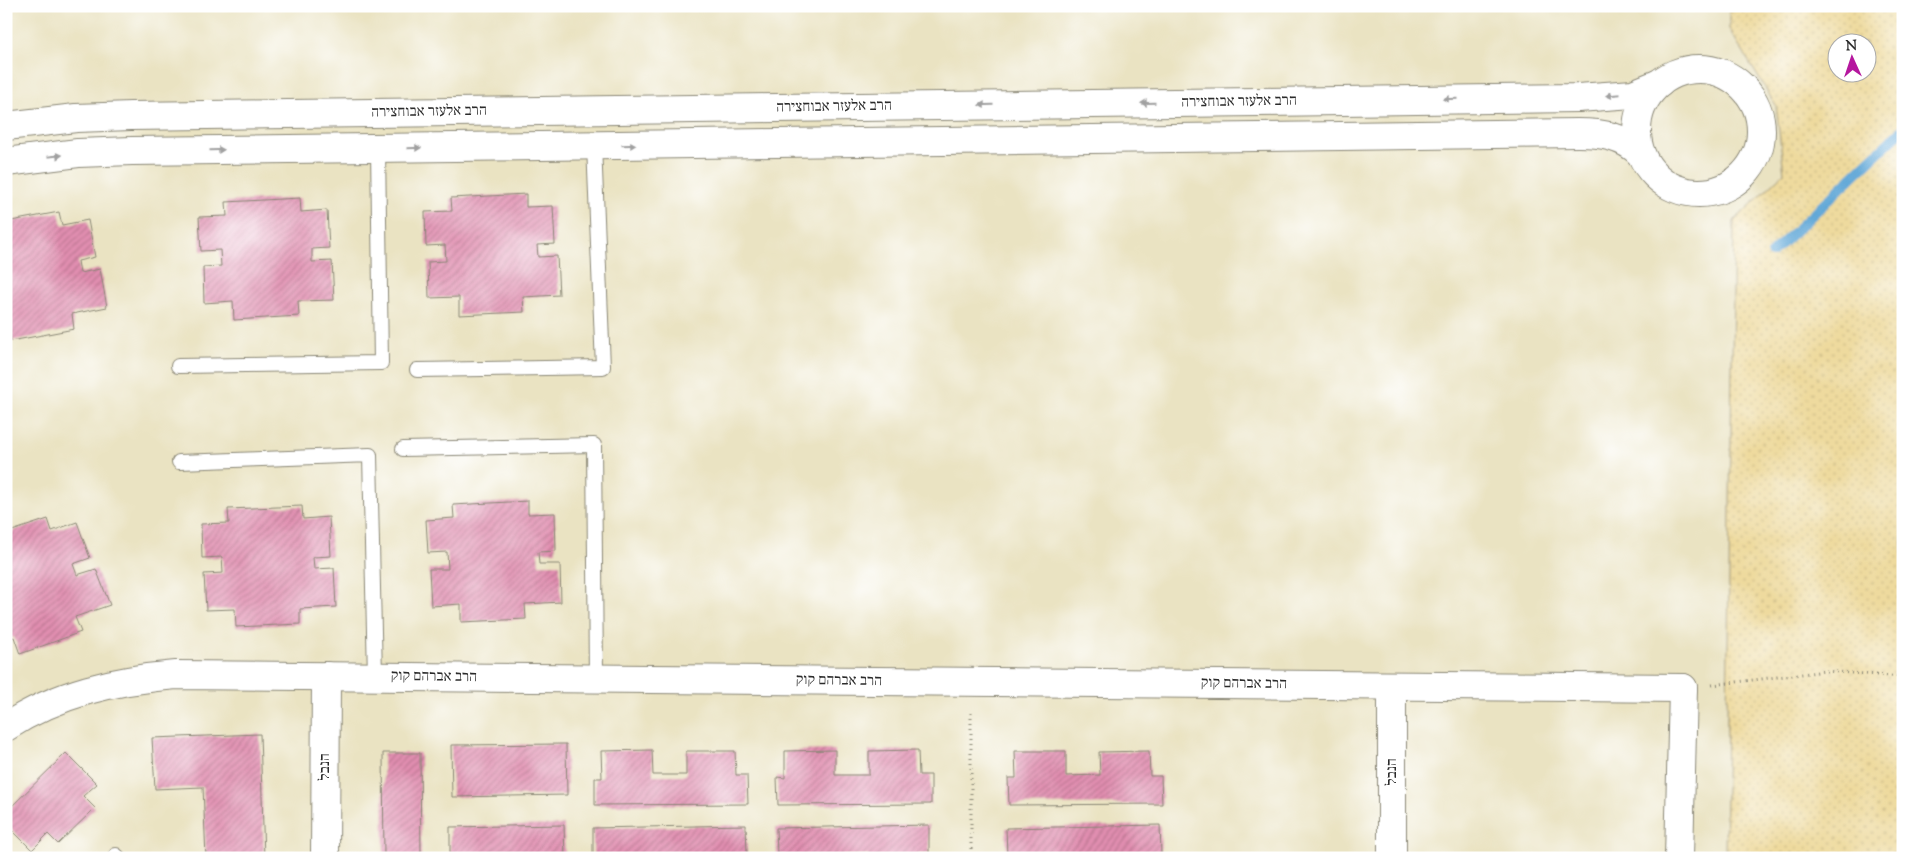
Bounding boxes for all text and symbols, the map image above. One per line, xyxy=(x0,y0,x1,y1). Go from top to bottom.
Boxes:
north arrow xyxy=(1826,32,1876,82)
text: N xyxy=(1845,37,1858,57)
street label: הרב אלעזר אבוחצירה xyxy=(1181,90,1297,114)
one-way arrow xyxy=(1605,92,1621,100)
street label: הרב אלעזר אבוחצירה xyxy=(776,95,892,119)
one-way arrow xyxy=(1442,95,1458,103)
one-way arrow xyxy=(1140,99,1156,107)
street label: הרב אלעזר אבוחצירה xyxy=(371,100,487,124)
one-way arrow xyxy=(977,101,993,109)
one-way arrow xyxy=(622,141,638,149)
one-way arrow xyxy=(407,144,423,152)
one-way arrow xyxy=(209,146,225,154)
one-way arrow xyxy=(47,152,63,160)
street label: הרב אברהם קוק xyxy=(391,666,477,688)
street label: הרב אברהם קוק xyxy=(796,670,882,692)
street label: הרב אברהם קוק xyxy=(1201,673,1287,695)
street label: הנבל xyxy=(315,753,336,781)
street label: הנבל xyxy=(1382,758,1403,786)

